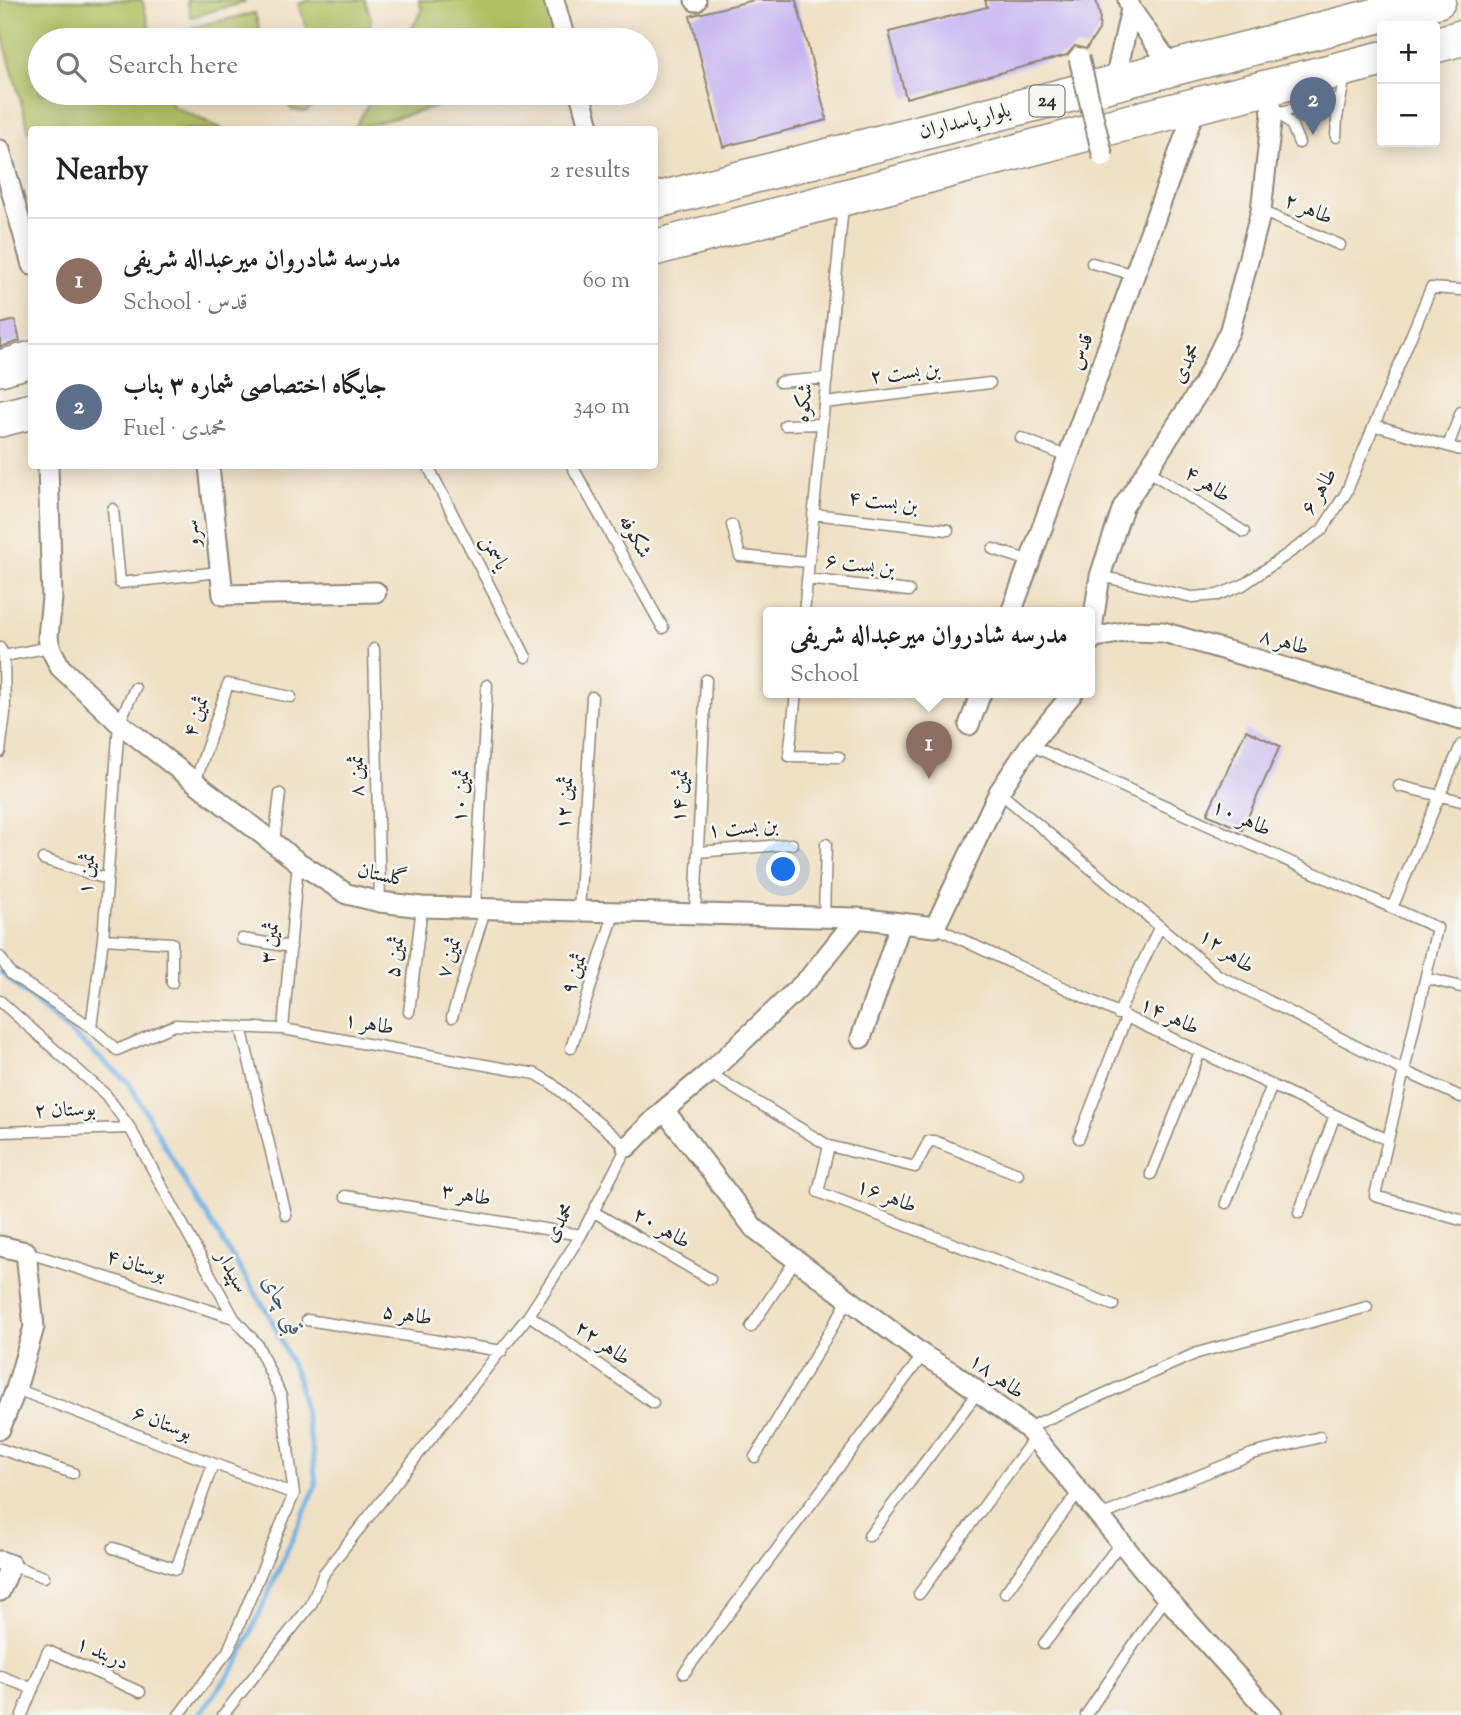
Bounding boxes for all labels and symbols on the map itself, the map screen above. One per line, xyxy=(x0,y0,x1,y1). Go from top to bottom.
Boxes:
pin: 2 xyxy=(1290,77,1336,135)
road number: 24 xyxy=(1030,86,1064,116)
street label: بلوار پاسداران xyxy=(916,96,1014,148)
street label: طاهر ۲ xyxy=(1279,186,1337,234)
street label: قدس xyxy=(1062,330,1102,374)
street label: محمدی xyxy=(1164,339,1210,389)
street label: بن بست ۲ xyxy=(868,355,942,393)
street label: شکوه xyxy=(788,382,822,424)
street label: طاهر ۴ xyxy=(1178,459,1236,511)
street label: طاهر ۶ xyxy=(1294,463,1346,521)
street label: بن بست ۴ xyxy=(846,484,920,522)
street label: شکوفه xyxy=(610,510,658,564)
street label: سرو xyxy=(177,518,209,550)
street label: یاسمن xyxy=(472,530,516,577)
street label: بن بست ۶ xyxy=(823,547,897,585)
street label: طاهر ۸ xyxy=(1256,622,1312,664)
street label: ثمین ۴ xyxy=(176,692,218,742)
pin: 1 xyxy=(906,721,952,779)
street label: ثمین ۸ xyxy=(343,755,373,797)
street label: ثمین ۱۰ xyxy=(446,768,478,824)
street label: ثمین ۱۴ xyxy=(665,768,697,824)
street label: ثمین ۱۲ xyxy=(550,775,582,831)
street label: طاهر ۱۰ xyxy=(1206,793,1276,845)
street label: بن بست ۱ xyxy=(707,811,779,847)
street label: ثمین ۱ xyxy=(72,852,104,896)
your location xyxy=(766,852,800,886)
street label: گلستان xyxy=(354,856,410,896)
street label: ثمین ۳ xyxy=(254,921,288,965)
street label: طاهر ۱۲ xyxy=(1192,922,1260,982)
street label: ثمین ۵ xyxy=(379,934,413,980)
street label: ثمین ۷ xyxy=(430,934,470,982)
street label: ثمین ۹ xyxy=(554,949,596,999)
street label: طاهر ۱۴ xyxy=(1134,990,1204,1044)
street label: طاهر ۱ xyxy=(342,1006,396,1044)
street label: بوستان ۲ xyxy=(34,1095,96,1127)
street label: طاهر ۱۶ xyxy=(851,1172,921,1222)
street label: طاهر ۳ xyxy=(439,1177,493,1215)
street label: محمدی xyxy=(537,1197,584,1248)
street label: طاهر ۲۰ xyxy=(626,1200,696,1258)
street label: بوستان ۴ xyxy=(102,1242,170,1290)
street label: سپیدار xyxy=(206,1243,255,1299)
water label: قبی چای xyxy=(252,1269,312,1343)
street label: طاهر ۵ xyxy=(380,1297,434,1335)
street label: طاهر ۲۲ xyxy=(568,1314,636,1374)
street label: طاهر ۱۸ xyxy=(962,1347,1030,1407)
street label: بوستان ۶ xyxy=(128,1399,196,1449)
street label: دربند ۱ xyxy=(71,1629,133,1679)

